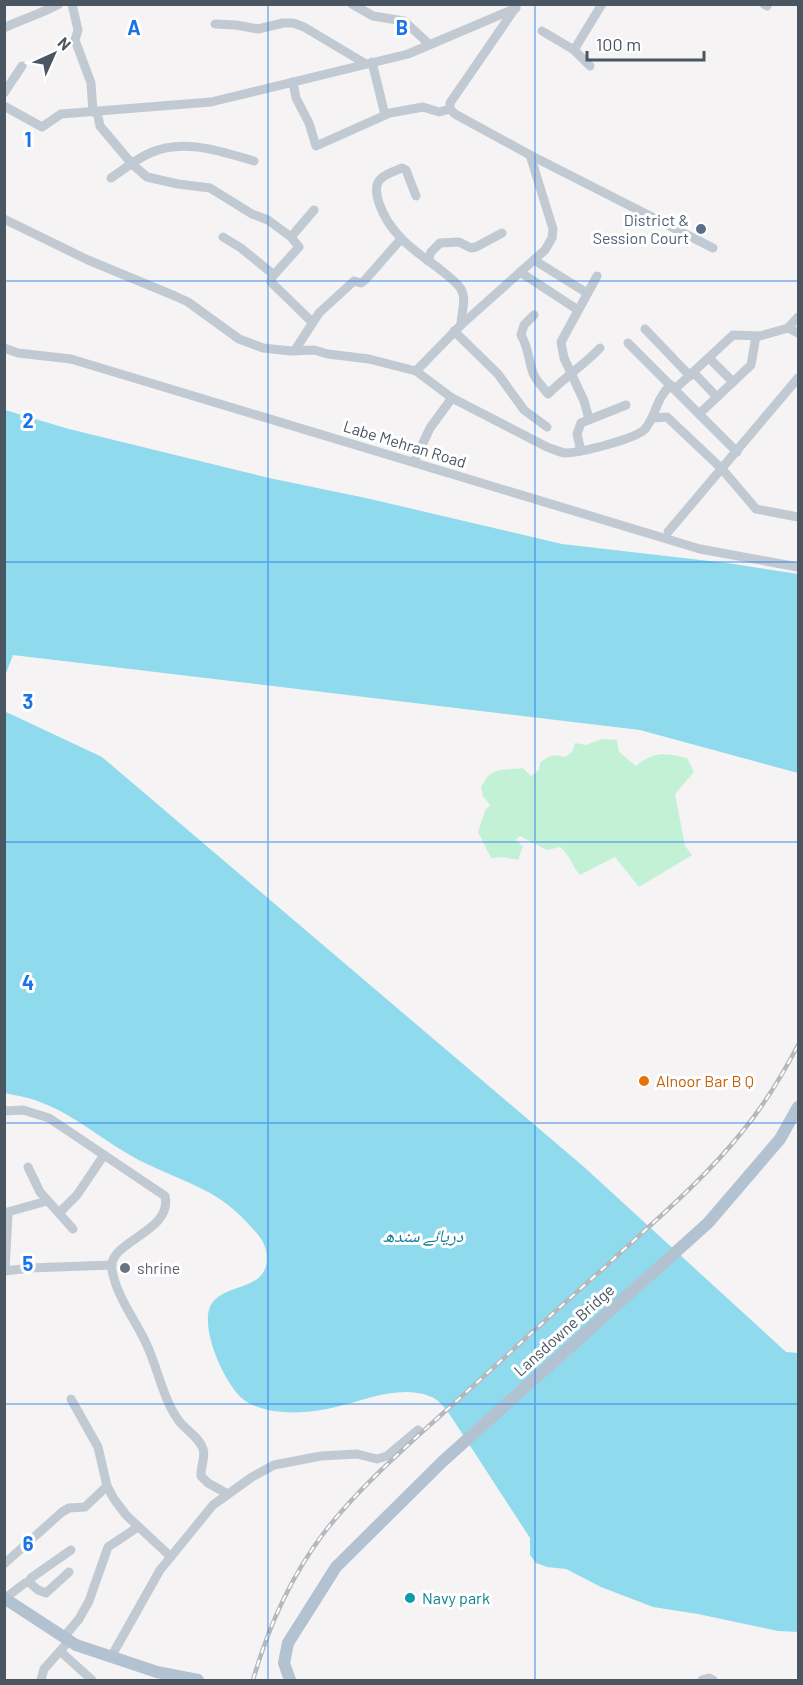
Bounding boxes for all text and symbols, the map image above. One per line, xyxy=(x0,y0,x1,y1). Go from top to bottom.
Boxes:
text: A xyxy=(127,15,141,39)
text: B xyxy=(396,15,408,39)
north arrow xyxy=(24,24,84,84)
scale bar xyxy=(587,24,704,62)
text: N xyxy=(54,33,75,54)
text: 100 m xyxy=(596,33,641,55)
text: 1 xyxy=(24,127,32,151)
place label: District & Session Court xyxy=(593,210,689,247)
marker: District & Session Court xyxy=(694,222,708,236)
text: 2 xyxy=(22,408,34,432)
street label: Labe Mehran Road xyxy=(341,416,469,471)
text: 3 xyxy=(23,689,33,713)
text: 4 xyxy=(22,970,34,994)
place label: Alnoor Bar B Q xyxy=(656,1071,754,1090)
marker: Alnoor Bar B Q xyxy=(637,1074,651,1088)
water label: دریائے سندھ xyxy=(383,1224,464,1246)
text: 5 xyxy=(23,1251,34,1275)
place label: shrine xyxy=(137,1258,180,1277)
marker: shrine xyxy=(118,1261,132,1275)
street label: Lansdowne Bridge xyxy=(510,1280,618,1380)
text: 6 xyxy=(23,1531,34,1555)
place label: Navy park xyxy=(422,1588,490,1607)
marker: Navy park xyxy=(403,1591,417,1605)

